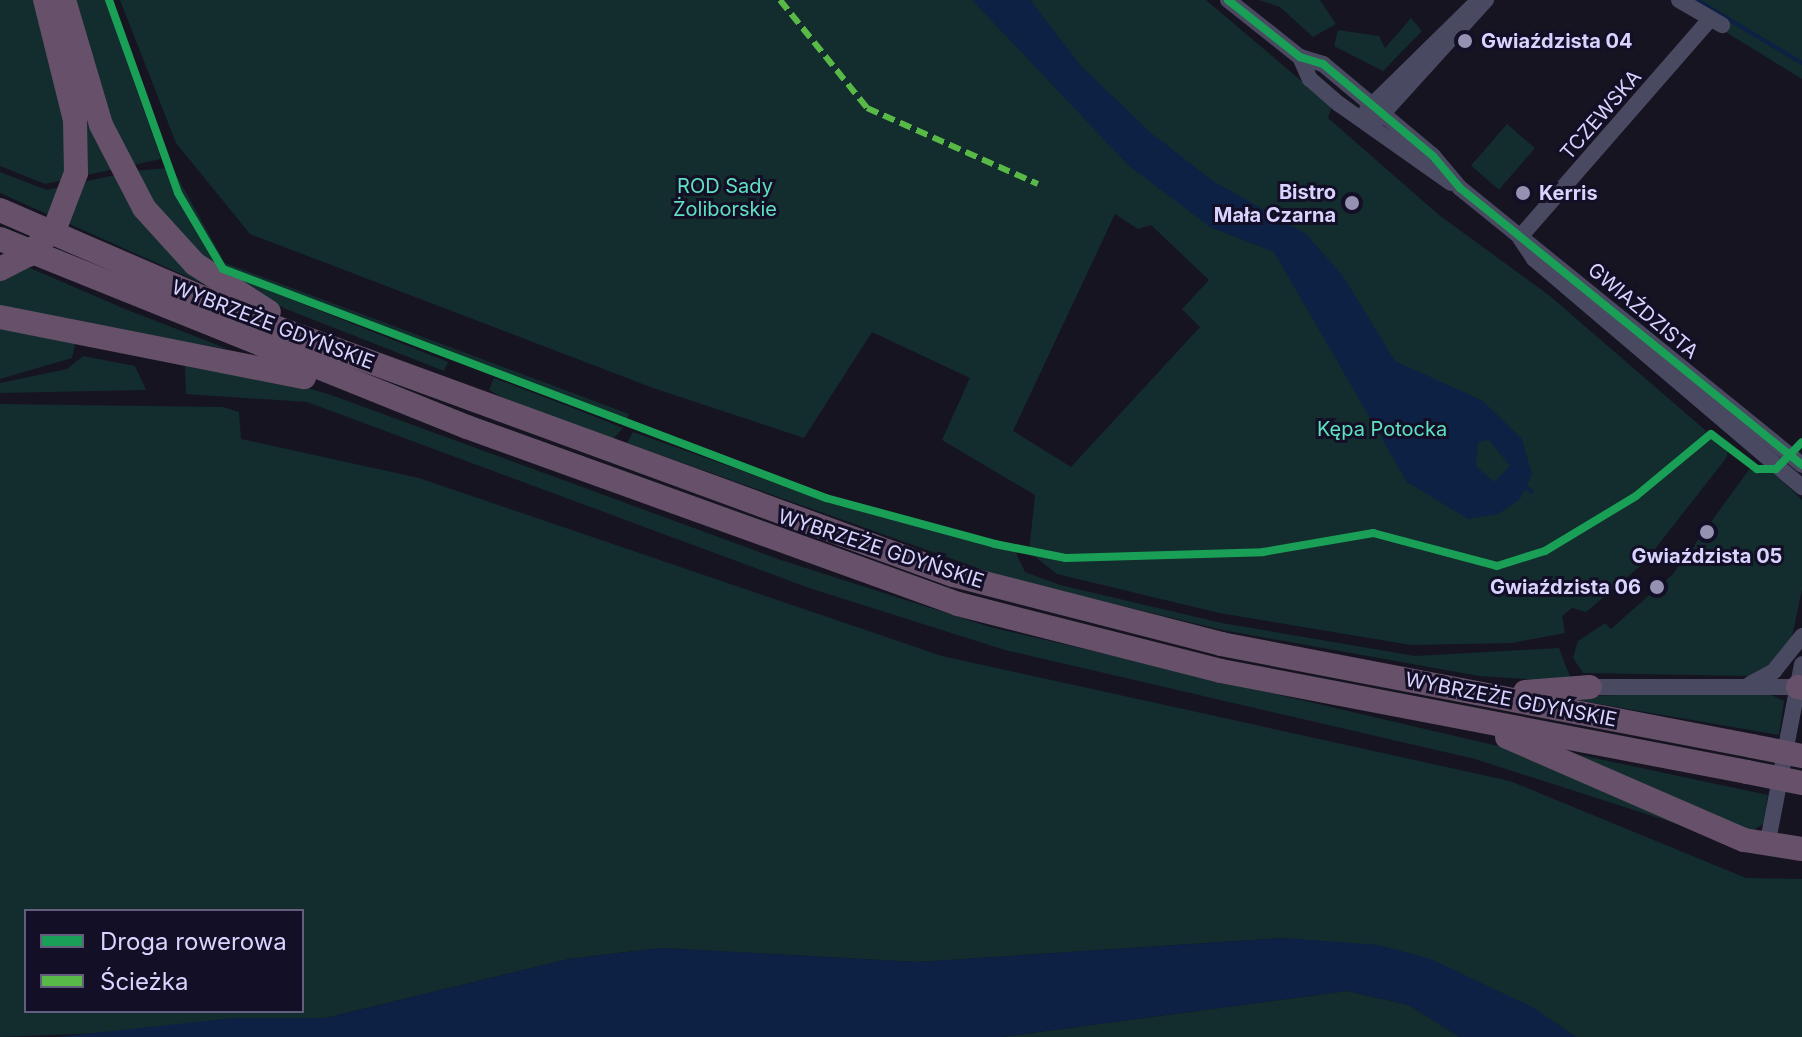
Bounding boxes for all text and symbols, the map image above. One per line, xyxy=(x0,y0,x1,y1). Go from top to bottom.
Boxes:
place label: Gwiaździsta 04 xyxy=(1481,29,1633,53)
marker: Gwiaździsta 04 xyxy=(1456,32,1474,50)
street label: TCZEWSKA xyxy=(1555,65,1647,165)
park label: ROD Sady Żoliborskie xyxy=(673,175,777,222)
place label: Bistro Mała Czarna xyxy=(1214,180,1336,227)
place label: Kerris xyxy=(1539,181,1598,205)
marker: Kerris xyxy=(1514,184,1532,202)
marker: Bistro Mała Czarna xyxy=(1343,194,1361,212)
street label: GWIAŹDZISTA xyxy=(1583,258,1703,364)
street label: WYBRZEŻE GDYŃSKIE xyxy=(168,275,378,375)
park label: Kępa Potocka xyxy=(1317,417,1447,441)
street label: WYBRZEŻE GDYŃSKIE xyxy=(775,504,987,594)
marker: Gwiaździsta 05 xyxy=(1698,523,1716,541)
place label: Gwiaździsta 05 xyxy=(1632,544,1782,568)
place label: Gwiaździsta 06 xyxy=(1490,575,1641,599)
marker: Gwiaździsta 06 xyxy=(1648,578,1666,596)
street label: WYBRZEŻE GDYŃSKIE xyxy=(1403,668,1619,732)
legend xyxy=(24,909,304,1013)
text: Droga rowerowa xyxy=(100,927,287,956)
text: Ścieżka xyxy=(100,967,188,996)

